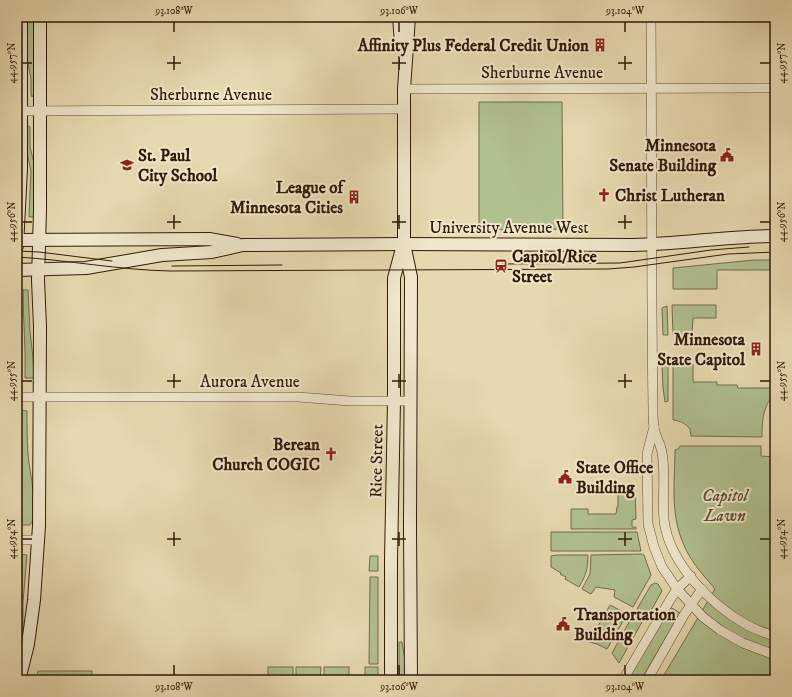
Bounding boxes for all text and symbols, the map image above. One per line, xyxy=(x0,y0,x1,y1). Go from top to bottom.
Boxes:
text: 93.108°W xyxy=(154,5,194,17)
text: 93.106°W xyxy=(379,5,419,17)
text: 93.104°W xyxy=(605,5,645,17)
place label: Affinity Plus Federal Credit Union xyxy=(357,35,589,57)
building icon: Affinity Plus Federal Credit Union xyxy=(592,37,608,53)
text: 44.957°N xyxy=(6,43,18,83)
text: 44.957°N xyxy=(776,43,788,83)
street label: Sherburne Avenue xyxy=(481,62,603,84)
street label: Sherburne Avenue xyxy=(150,84,272,106)
place label: Minnesota Senate Building xyxy=(609,135,717,177)
place label: St. Paul City School xyxy=(138,145,218,187)
public building icon: Minnesota Senate Building xyxy=(719,147,735,163)
school or university icon: St. Paul City School xyxy=(119,157,135,173)
place label: League of Minnesota Cities xyxy=(230,177,347,219)
place label: Christ Lutheran xyxy=(615,185,725,207)
church icon: Christ Lutheran xyxy=(596,187,612,203)
building icon: League of Minnesota Cities xyxy=(346,189,362,205)
text: 44.956°N xyxy=(6,202,18,242)
text: 44.956°N xyxy=(776,202,788,242)
street label: University Avenue West xyxy=(429,217,589,239)
place label: Capitol/Rice Street xyxy=(512,246,597,288)
station icon: Capitol/Rice Street xyxy=(493,258,509,274)
place label: Minnesota State Capitol xyxy=(657,329,746,371)
building icon: Minnesota State Capitol xyxy=(748,341,764,357)
text: 44.955°N xyxy=(6,361,18,401)
text: 44.955°N xyxy=(776,361,788,401)
street label: Aurora Avenue xyxy=(200,371,300,393)
street label: Rice Street xyxy=(365,423,389,498)
place label: Berean Church COGIC xyxy=(212,434,320,476)
church icon: Berean Church COGIC xyxy=(323,446,339,462)
place label: State Office Building xyxy=(576,457,653,499)
public building icon: State Office Building xyxy=(557,469,573,485)
park label: Capitol Lawn xyxy=(702,485,750,527)
text: 44.954°N xyxy=(6,519,18,559)
text: 44.954°N xyxy=(776,519,788,559)
place label: Transportation Building xyxy=(573,604,676,646)
public building icon: Transportation Building xyxy=(555,616,571,632)
text: 93.108°W xyxy=(154,681,194,693)
text: 93.106°W xyxy=(379,681,419,693)
text: 93.104°W xyxy=(605,681,645,693)

